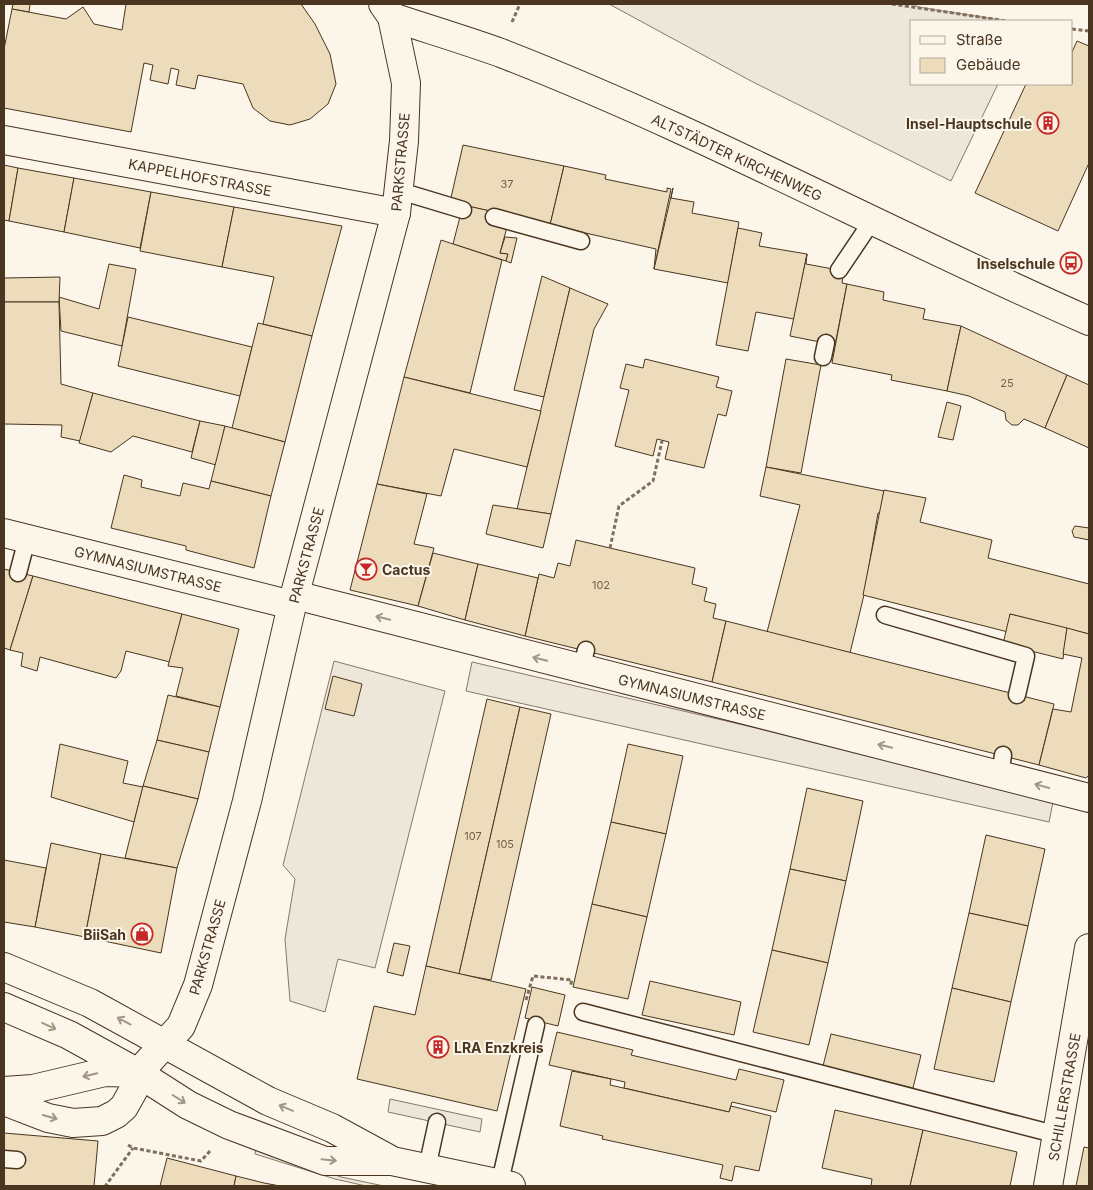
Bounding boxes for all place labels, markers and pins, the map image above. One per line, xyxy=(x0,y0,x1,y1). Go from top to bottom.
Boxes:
building icon: Insel-Hauptschule xyxy=(1036,111,1060,135)
place label: Insel-Hauptschule xyxy=(906,115,1032,132)
bus stop icon: Inselschule xyxy=(1059,251,1083,275)
place label: Inselschule xyxy=(977,255,1055,272)
bar icon: Cactus xyxy=(354,557,378,581)
place label: Cactus xyxy=(382,561,431,578)
shop icon: BiiSah xyxy=(130,922,154,946)
place label: BiiSah xyxy=(83,926,126,943)
building icon: LRA Enzkreis xyxy=(426,1035,450,1059)
place label: LRA Enzkreis xyxy=(454,1039,544,1056)

